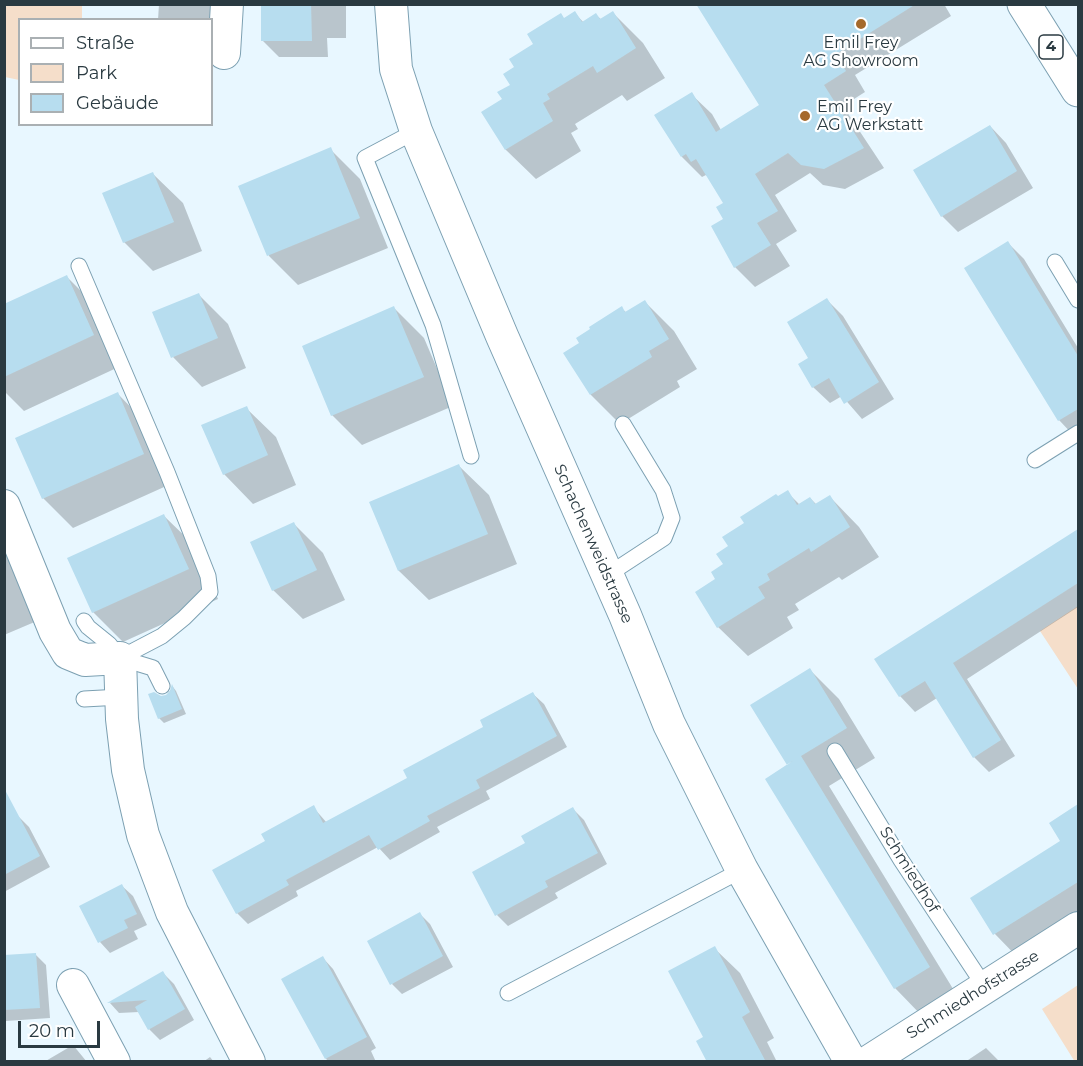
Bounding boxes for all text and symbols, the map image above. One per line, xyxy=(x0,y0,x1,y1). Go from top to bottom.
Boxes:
marker: Emil Frey AG Showroom xyxy=(854,17,868,31)
legend xyxy=(18,18,213,126)
text: Straße xyxy=(76,32,134,54)
place label: Emil Frey AG Showroom xyxy=(803,33,919,71)
road number: 4 xyxy=(1039,35,1063,59)
text: Park xyxy=(76,62,117,84)
text: Gebäude xyxy=(76,92,159,114)
place label: Emil Frey AG Werkstatt xyxy=(817,97,923,135)
marker: Emil Frey AG Werkstatt xyxy=(798,109,812,123)
street label: Schachenweidstrasse xyxy=(549,461,637,627)
street label: Schmiedhof xyxy=(875,824,943,916)
street label: Schmiedhofstrasse xyxy=(903,946,1043,1044)
scale bar xyxy=(21,1009,104,1047)
text: 20 m xyxy=(29,1020,75,1042)

